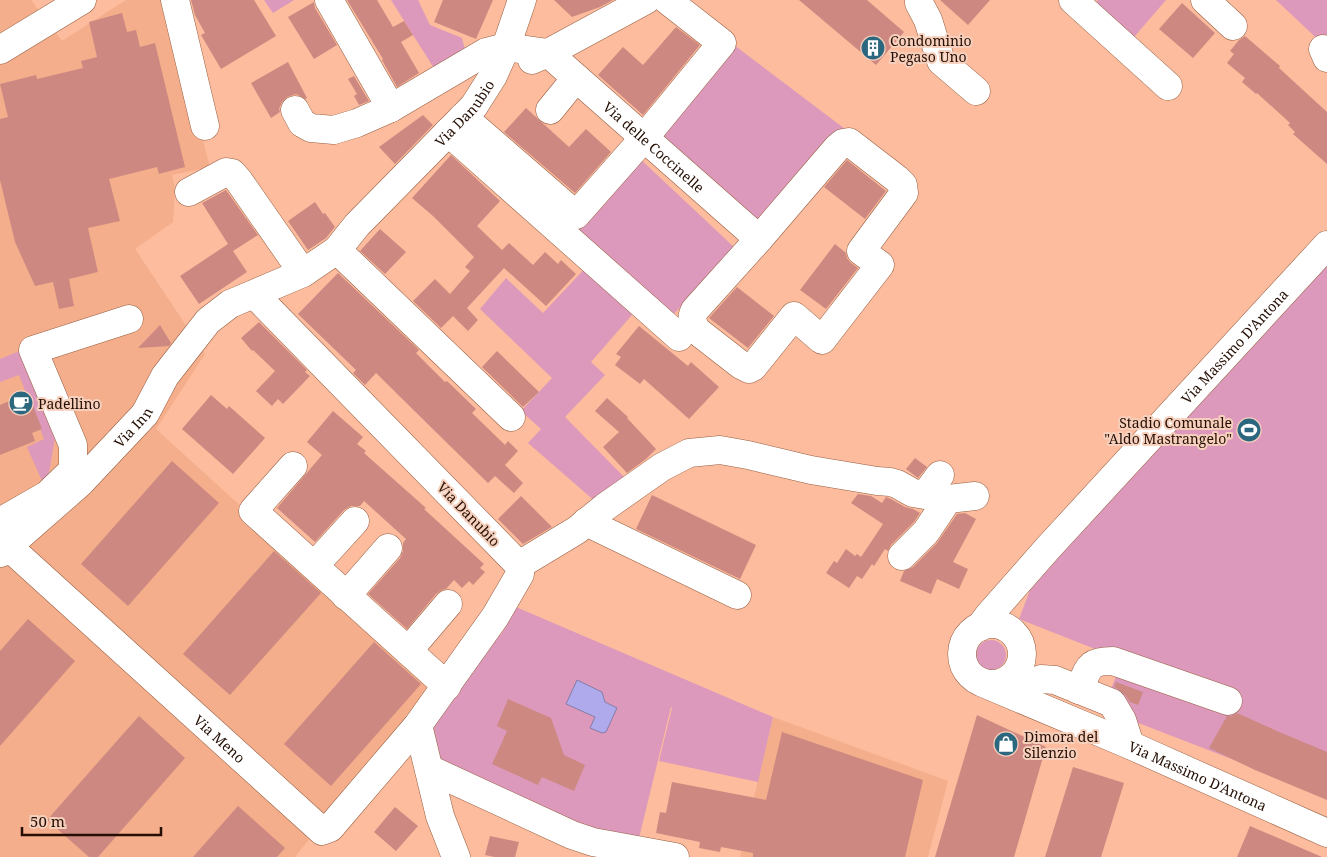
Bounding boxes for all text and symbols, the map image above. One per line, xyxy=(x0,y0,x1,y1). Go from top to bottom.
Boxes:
place label: Condominio Pegaso Uno xyxy=(890,31,972,66)
building icon: Condominio Pegaso Uno xyxy=(860,35,886,61)
street label: Via Danubio xyxy=(430,76,498,150)
street label: Via delle Coccinelle xyxy=(599,97,709,196)
street label: Via Massimo D'Antona xyxy=(1176,284,1292,407)
cafe icon: Padellino xyxy=(8,390,34,416)
place label: Padellino xyxy=(38,394,101,413)
street label: Via Inn xyxy=(109,404,156,451)
place label: Stadio Comunale "Aldo Mastrangelo" xyxy=(1104,413,1232,448)
sports icon: Stadio Comunale "Aldo Mastrangelo" xyxy=(1236,417,1262,443)
street label: Via Danubio xyxy=(433,478,505,550)
street label: Via Meno xyxy=(190,710,250,767)
place label: Dimora del Silenzio xyxy=(1024,727,1099,762)
shop icon: Dimora del Silenzio xyxy=(993,731,1019,757)
street label: Via Massimo D'Antona xyxy=(1126,736,1270,815)
scale bar xyxy=(22,804,161,836)
text: 50 m xyxy=(30,811,65,831)

